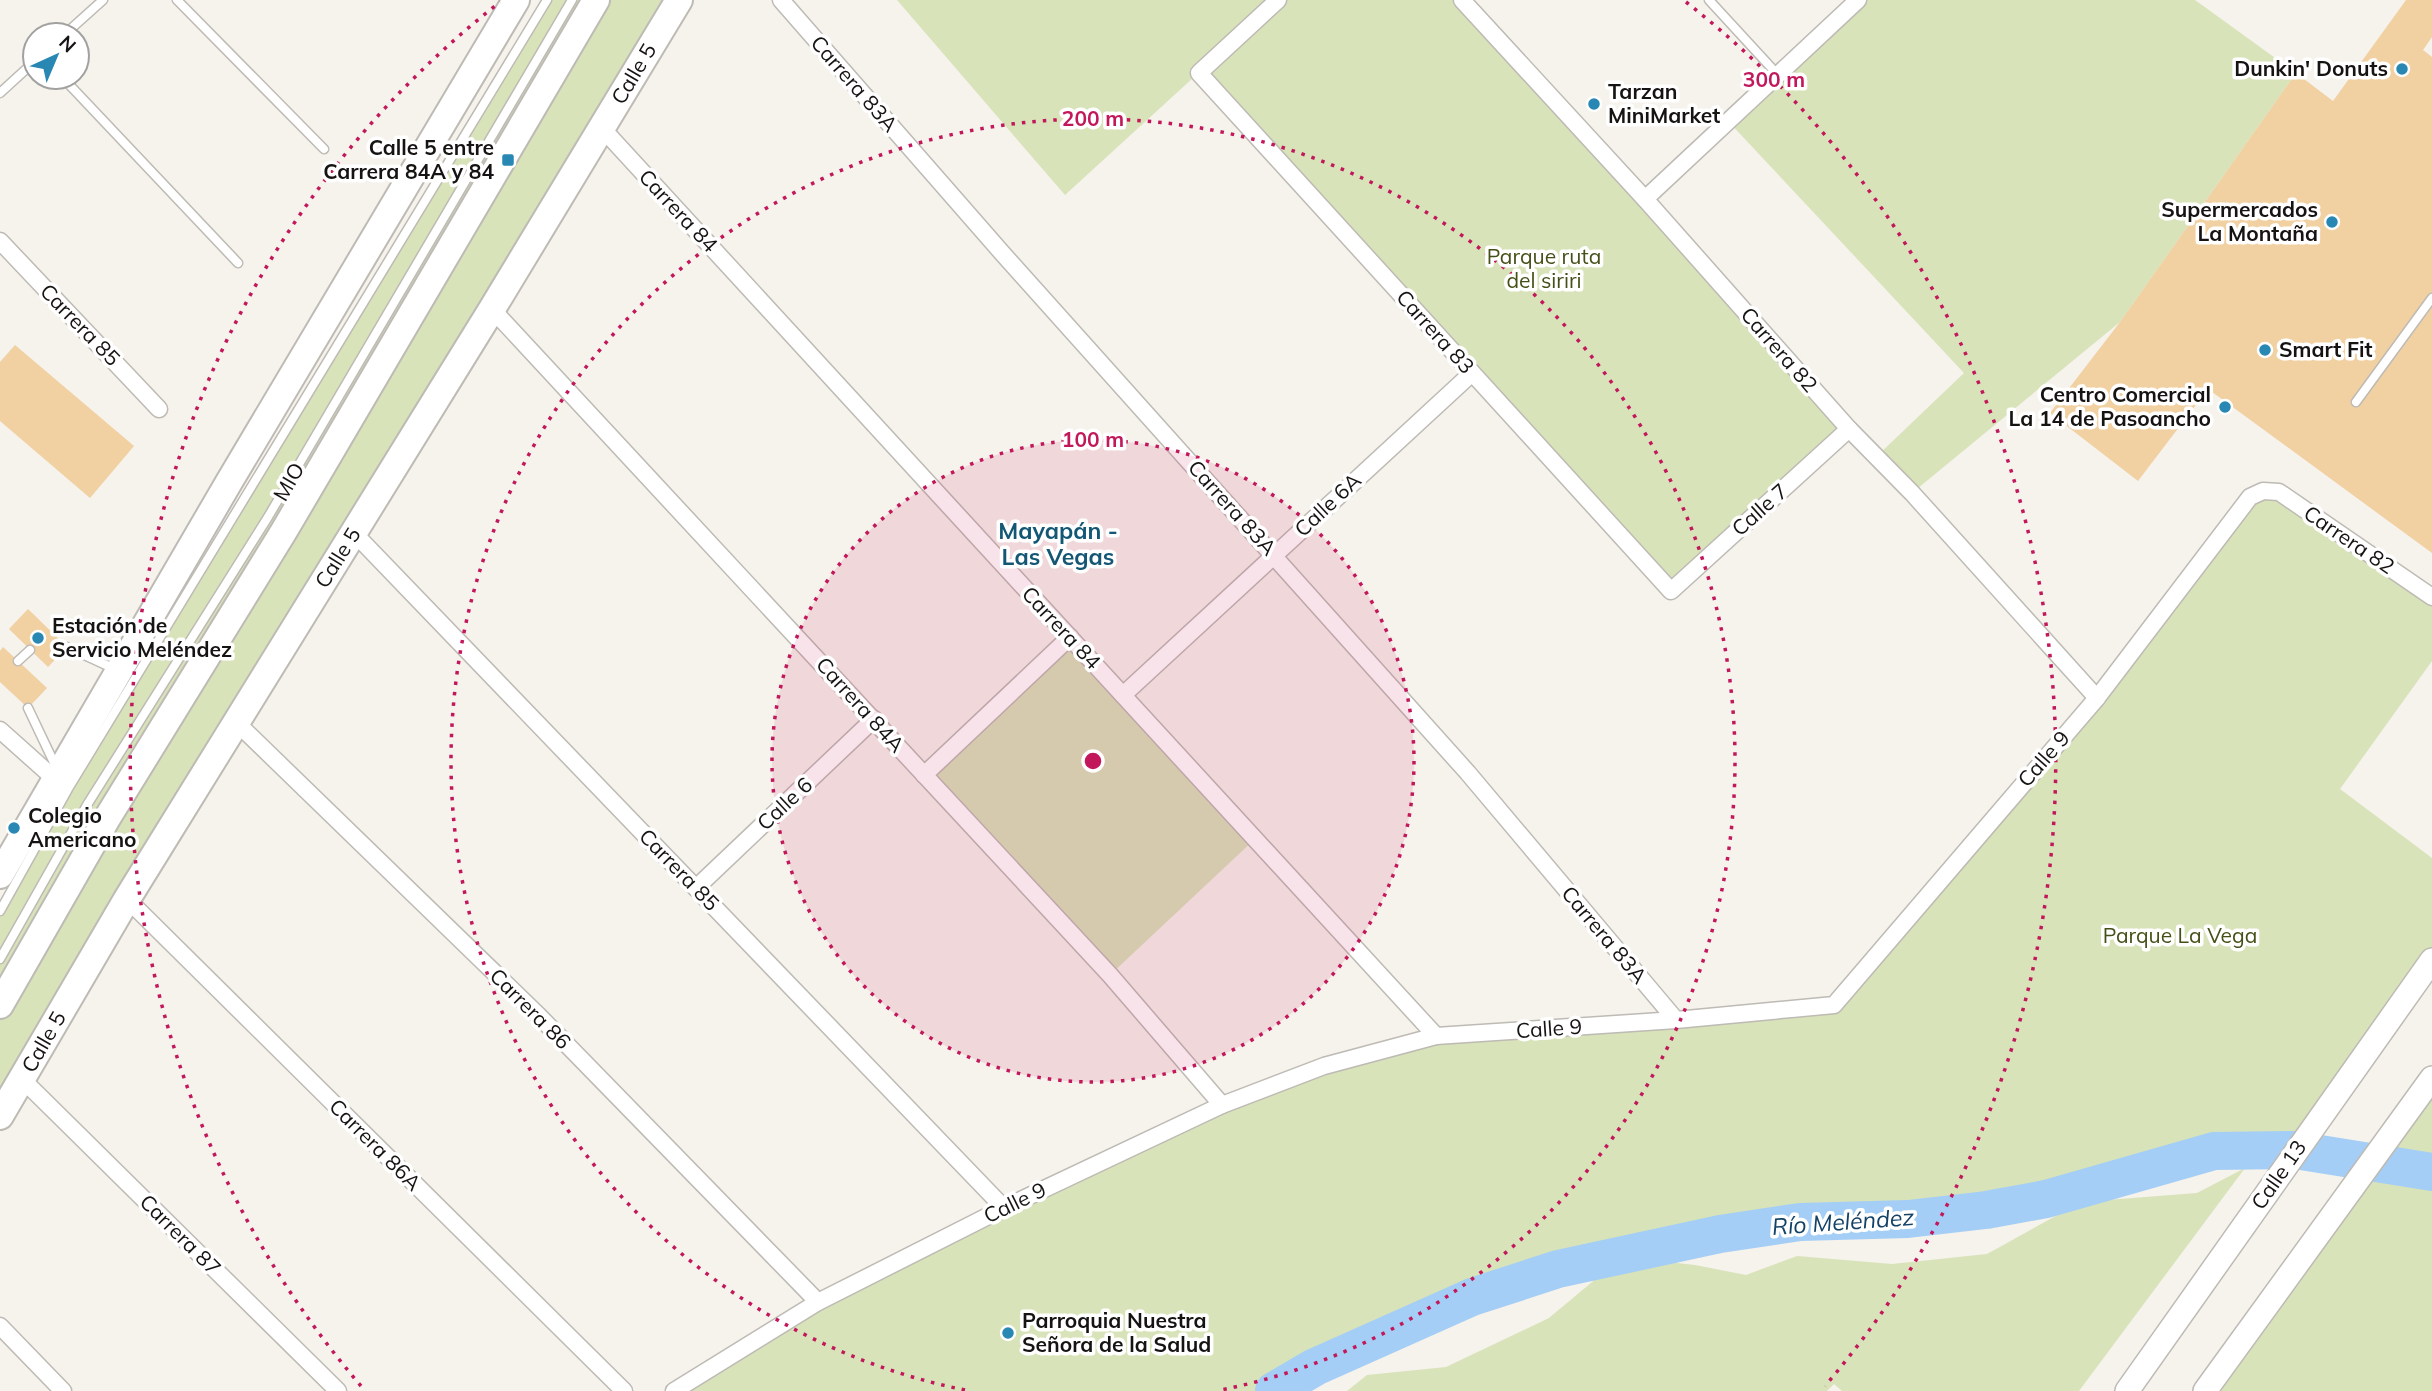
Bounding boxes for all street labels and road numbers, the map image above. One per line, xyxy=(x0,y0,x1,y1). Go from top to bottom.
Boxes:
street label: Carrera 83A xyxy=(806,30,904,137)
street label: Calle 5 xyxy=(605,38,661,109)
street label: Carrera 84 xyxy=(634,163,724,257)
street label: Carrera 85 xyxy=(35,278,126,371)
street label: Carrera 83 xyxy=(1391,284,1480,379)
street label: Carrera 82 xyxy=(1736,302,1824,397)
street label: Carrera 83A xyxy=(1183,454,1283,561)
street label: MIO xyxy=(267,458,309,505)
street label: Calle 6A xyxy=(1289,467,1366,542)
street label: Calle 7 xyxy=(1726,477,1793,541)
street label: Carrera 82 xyxy=(2299,499,2400,579)
street label: Calle 5 xyxy=(309,523,366,592)
street label: Carrera 84 xyxy=(1017,580,1107,674)
street label: Carrera 84A xyxy=(811,651,911,758)
street label: Calle 9 xyxy=(2012,725,2075,792)
street label: Calle 6 xyxy=(751,771,817,835)
street label: Carrera 85 xyxy=(634,823,725,916)
street label: Carrera 83A xyxy=(1556,880,1653,989)
street label: Carrera 86 xyxy=(485,962,577,1054)
street label: Calle 5 xyxy=(15,1006,71,1077)
street label: Calle 9 xyxy=(1515,1013,1583,1043)
street label: Carrera 86A xyxy=(324,1093,428,1196)
street label: Calle 13 xyxy=(2245,1135,2311,1214)
street label: Calle 9 xyxy=(979,1176,1050,1228)
street label: Carrera 87 xyxy=(135,1188,227,1280)

